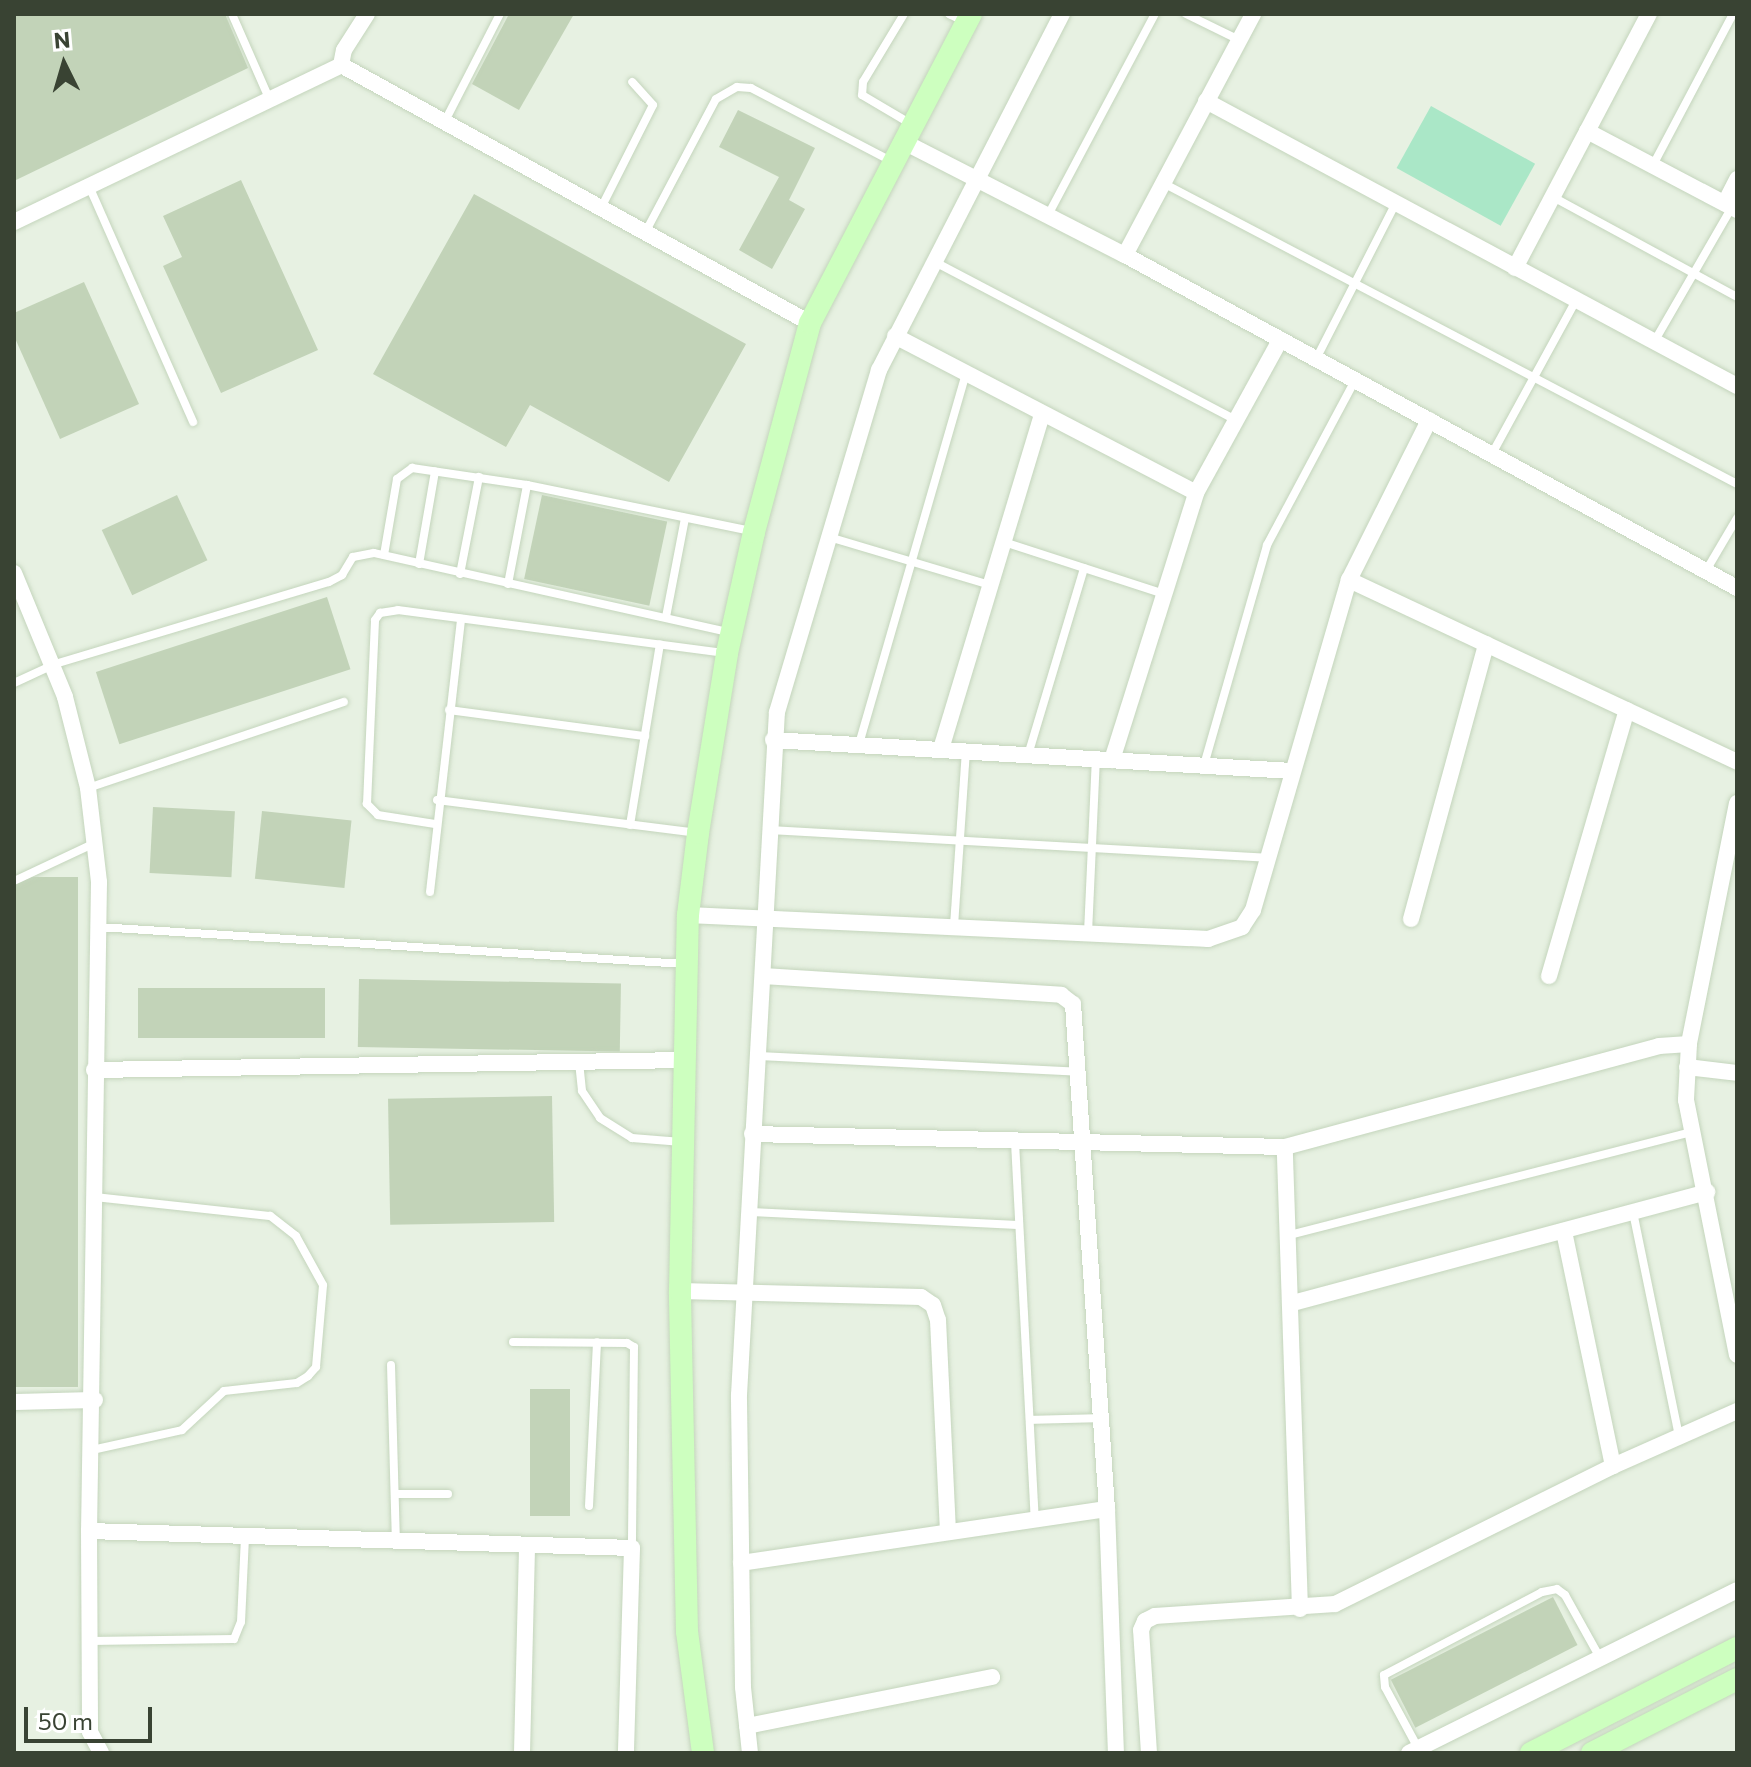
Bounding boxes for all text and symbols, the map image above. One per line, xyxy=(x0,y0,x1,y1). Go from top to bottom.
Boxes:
north arrow xyxy=(24,24,104,104)
text: N xyxy=(52,25,71,54)
scale bar xyxy=(28,1691,156,1741)
text: 50 m xyxy=(38,1706,93,1735)

